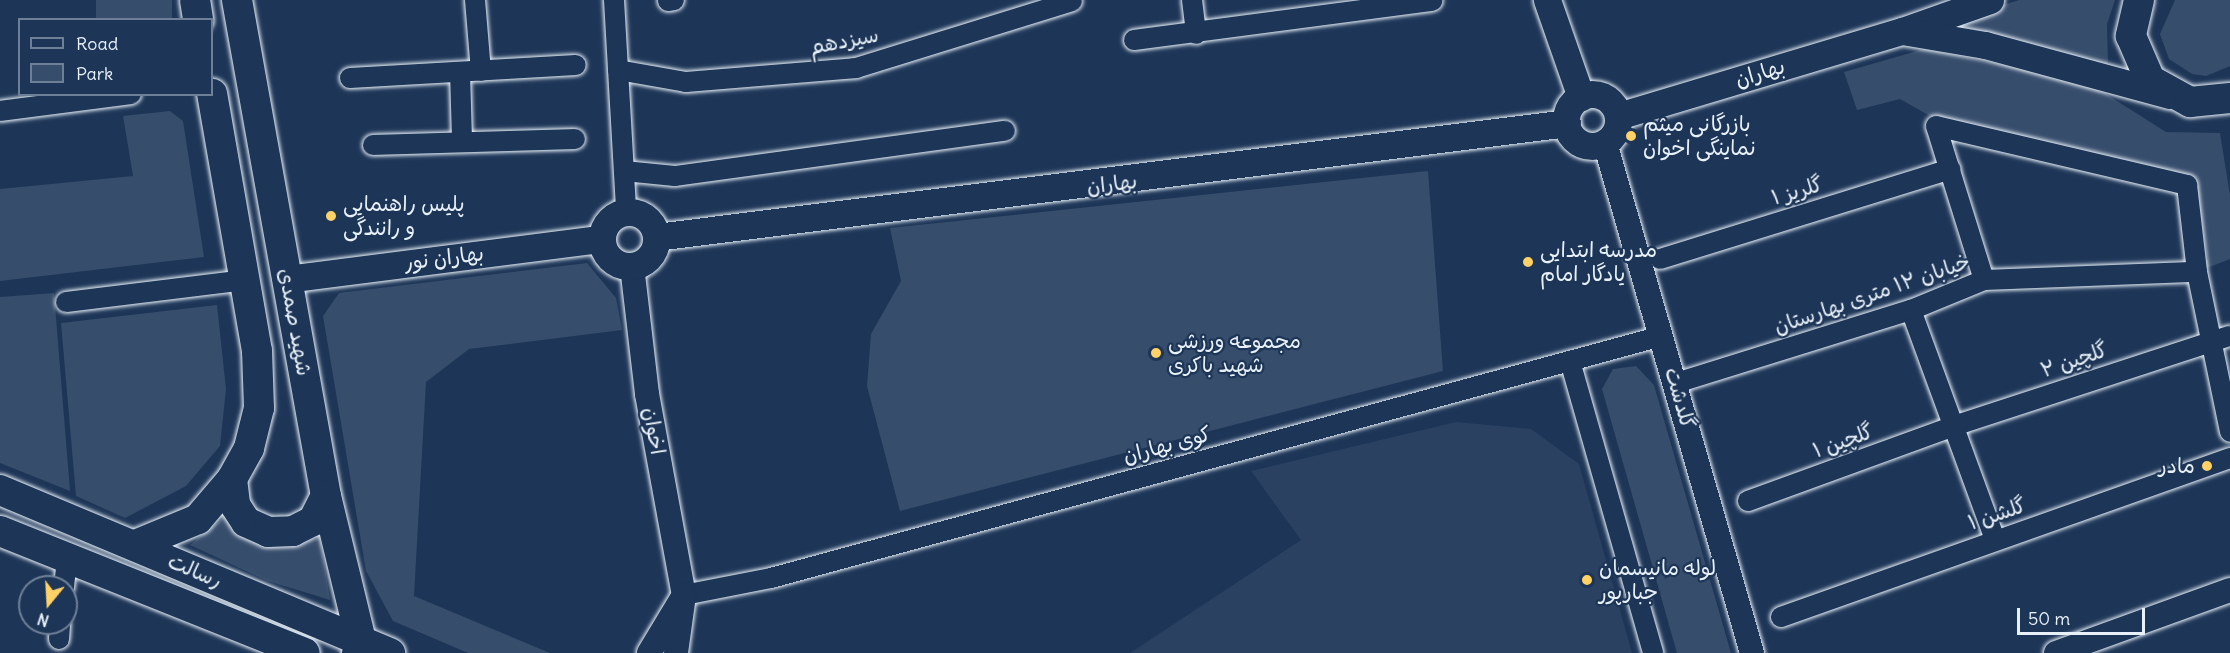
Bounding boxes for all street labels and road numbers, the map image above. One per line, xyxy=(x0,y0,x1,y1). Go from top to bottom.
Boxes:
street label: سیزدهم xyxy=(807,22,881,60)
street label: بهاران xyxy=(1732,54,1788,92)
street label: بهاران xyxy=(1085,168,1139,200)
street label: گلریز ۱ xyxy=(1768,171,1826,211)
street label: بهاران نور xyxy=(403,241,485,275)
street label: خیابان ۱۲ متری بهارستان xyxy=(1771,249,1973,339)
street label: شهید صمدی xyxy=(273,266,317,378)
street label: گلچین ۲ xyxy=(2037,337,2111,383)
street label: گلدشت xyxy=(1659,365,1701,431)
street label: اخوان xyxy=(637,405,671,457)
street label: گلچین ۱ xyxy=(1809,418,1877,464)
street label: کوی بهاران xyxy=(1120,421,1214,469)
street label: گلشن ۱ xyxy=(1965,492,2029,536)
street label: رسالت xyxy=(164,548,226,594)

